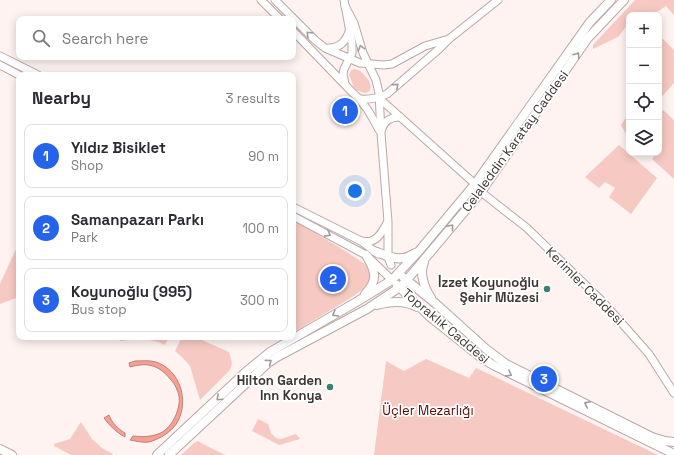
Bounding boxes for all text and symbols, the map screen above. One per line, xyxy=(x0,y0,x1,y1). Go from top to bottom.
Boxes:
map controls xyxy=(626,12,662,156)
button: + xyxy=(626,12,662,48)
search box xyxy=(16,16,296,60)
icon: search xyxy=(30,27,52,49)
text: Search here xyxy=(62,29,148,48)
one-way arrow xyxy=(306,31,314,39)
one-way arrow xyxy=(358,45,366,52)
button: − xyxy=(626,48,662,84)
one-way arrow xyxy=(572,52,579,59)
street label: Celaleddin Karatay Caddesi xyxy=(458,67,572,215)
one-way arrow xyxy=(391,83,399,91)
button: locate xyxy=(626,84,662,120)
text: Nearby xyxy=(32,87,91,109)
text: 3 results xyxy=(226,90,280,107)
pin: 1 xyxy=(332,96,358,126)
button: layers xyxy=(626,120,662,156)
text: Yıldız Bisiklet xyxy=(71,138,166,157)
text: 1 xyxy=(43,148,49,165)
text: 90 m xyxy=(248,148,279,165)
text: Shop xyxy=(71,157,103,174)
your location xyxy=(345,181,365,201)
text: Samanpazarı Parkı xyxy=(71,210,204,229)
text: 2 xyxy=(42,220,50,237)
text: 100 m xyxy=(242,220,279,237)
one-way arrow xyxy=(447,225,454,232)
text: Park xyxy=(71,229,98,246)
one-way arrow xyxy=(323,229,331,237)
street label: Kerimler Caddesi xyxy=(542,243,628,329)
pin: 2 xyxy=(320,264,346,294)
place label: İzzet Koyunoğlu Şehir Müzesi xyxy=(438,274,539,306)
text: Koyunoğlu (995) xyxy=(71,282,192,301)
marker: İzzet Koyunoğlu Şehir Müzesi xyxy=(542,284,552,294)
street label: Topraklık Caddesi xyxy=(399,285,493,367)
text: 3 xyxy=(42,292,50,309)
text: 300 m xyxy=(240,292,279,309)
text: Bus stop xyxy=(71,301,127,318)
one-way arrow xyxy=(332,310,339,317)
one-way arrow xyxy=(265,360,272,367)
pin: 3 xyxy=(531,364,557,394)
one-way arrow xyxy=(505,369,513,377)
place label: Hilton Garden Inn Konya xyxy=(237,372,322,404)
marker: Hilton Garden Inn Konya xyxy=(325,382,335,392)
one-way arrow xyxy=(216,393,223,400)
park label: Üçler Mezarlığı xyxy=(382,402,474,419)
one-way arrow xyxy=(584,402,592,409)

